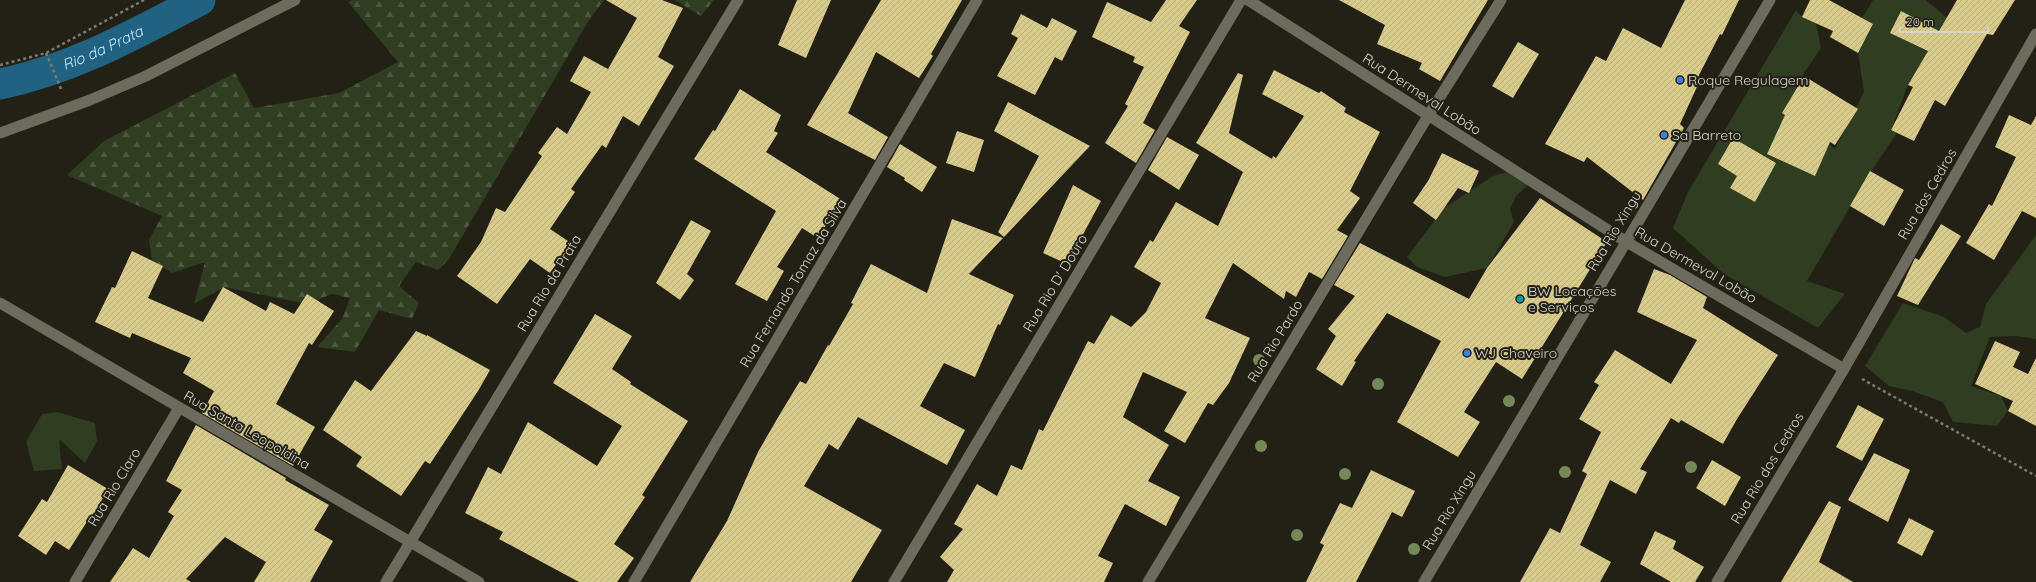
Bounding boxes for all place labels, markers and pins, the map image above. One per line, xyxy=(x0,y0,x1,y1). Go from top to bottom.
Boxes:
place label: Roque Regulagem xyxy=(1688,71,1809,89)
marker: Roque Regulagem xyxy=(1675,75,1685,85)
place label: Sa Barreto xyxy=(1672,126,1741,144)
marker: Sa Barreto xyxy=(1659,130,1669,140)
place label: BW Locações e Serviços xyxy=(1528,282,1616,316)
marker: BW Locações e Serviços xyxy=(1515,294,1525,304)
place label: WJ Chaveiro xyxy=(1475,344,1557,362)
marker: WJ Chaveiro xyxy=(1462,348,1472,358)

